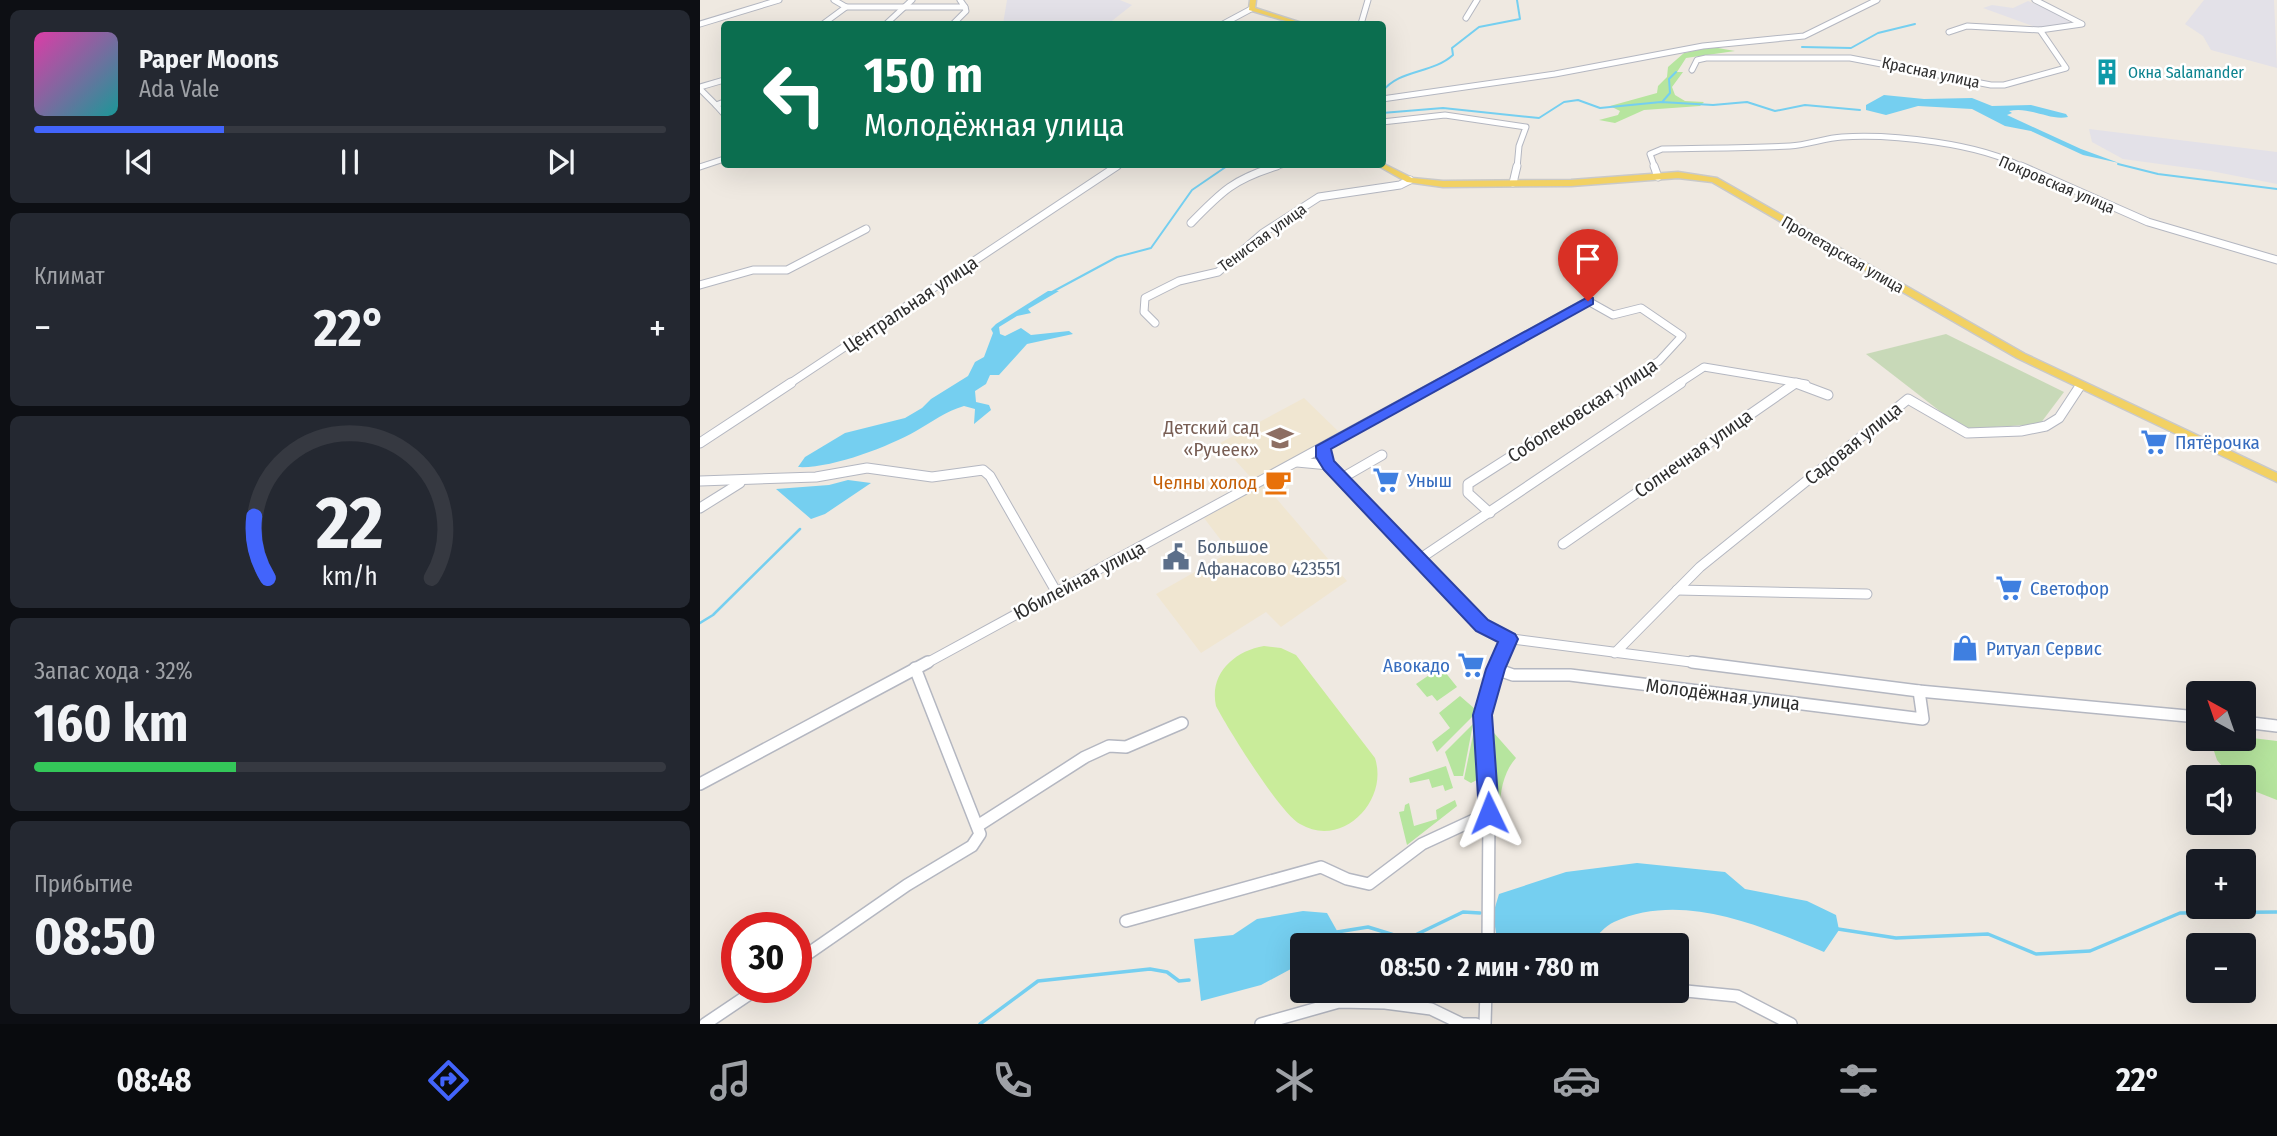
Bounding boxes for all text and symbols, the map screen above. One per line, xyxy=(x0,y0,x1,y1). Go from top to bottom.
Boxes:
text: Paper Moons xyxy=(139,44,279,75)
text: 150 m xyxy=(864,46,983,105)
icon: left xyxy=(749,49,840,140)
street label: Красная улица xyxy=(1880,53,1982,92)
building icon: Окна Salamander xyxy=(2092,57,2122,87)
place label: Окна Salamander xyxy=(2128,63,2244,82)
text: Ada Vale xyxy=(139,75,219,103)
text: Молодёжная улица xyxy=(864,106,1125,144)
icon: previous xyxy=(120,143,158,181)
icon: pause xyxy=(331,143,369,181)
icon: next xyxy=(542,143,580,181)
street label: Покровская улица xyxy=(1996,151,2118,218)
street label: Тенистая улица xyxy=(1215,199,1310,276)
street label: Пролетарская улица xyxy=(1778,212,1907,297)
pin xyxy=(1558,229,1618,301)
icon: arrive xyxy=(1569,240,1607,278)
street label: Центральная улица xyxy=(839,251,982,358)
text: Климат xyxy=(34,262,105,290)
text: 22° xyxy=(314,297,386,360)
text: − xyxy=(34,305,51,351)
text: + xyxy=(649,305,666,351)
street label: Соболековская улица xyxy=(1503,353,1661,467)
street label: Садовая улица xyxy=(1800,397,1907,490)
street label: Солнечная улица xyxy=(1630,404,1757,503)
place label: Детский сад «Ручеек» xyxy=(1163,416,1259,461)
school or university icon: Детский сад «Ручеек» xyxy=(1265,423,1295,453)
supermarket icon: Пятёрочка xyxy=(2139,427,2169,457)
place label: Пятёрочка xyxy=(2175,431,2260,454)
supermarket icon: Уныш xyxy=(1371,465,1401,495)
cafe icon: Челны холод xyxy=(1263,467,1293,497)
place label: Уныш xyxy=(1406,469,1452,492)
place label: Челны холод xyxy=(1153,471,1257,494)
text: 22 xyxy=(315,480,384,567)
place label: Большое Афанасово 423551 xyxy=(1197,535,1341,580)
street label: Юбилейная улица xyxy=(1009,536,1149,625)
public building icon: Большое Афанасово 423551 xyxy=(1161,542,1191,572)
text: km/h xyxy=(322,562,378,592)
supermarket icon: Светофор xyxy=(1994,573,2024,603)
place label: Светофор xyxy=(2030,577,2109,600)
shop icon: Ритуал Сервис xyxy=(1950,633,1980,663)
place label: Ритуал Сервис xyxy=(1986,637,2102,660)
supermarket icon: Авокадо xyxy=(1456,650,1486,680)
place label: Авокадо xyxy=(1383,654,1450,677)
text: Запас хода · 32% xyxy=(34,657,193,685)
street label: Молодёжная улица xyxy=(1645,674,1801,715)
north arrow xyxy=(2186,681,2256,751)
map controls xyxy=(2186,681,2256,1003)
text: 160 km xyxy=(34,692,189,755)
button: sound xyxy=(2186,765,2256,835)
position arrow xyxy=(1452,776,1526,850)
button: + xyxy=(2186,849,2256,919)
text: Прибытие xyxy=(34,870,133,898)
text: 08:50 xyxy=(34,905,156,968)
speed limit sign: 30 xyxy=(721,912,812,1003)
button: − xyxy=(2186,933,2256,1003)
text: 08:50 · 2 мин · 780 m xyxy=(1380,952,1599,983)
icon: directions xyxy=(424,1056,473,1105)
icon: music xyxy=(706,1056,755,1105)
icon: phone xyxy=(988,1056,1037,1105)
icon: climate xyxy=(1270,1056,1319,1105)
icon: car xyxy=(1552,1056,1601,1105)
icon: filters xyxy=(1834,1056,1883,1105)
text: 08:48 xyxy=(116,1061,191,1099)
text: 22° xyxy=(2116,1061,2161,1099)

